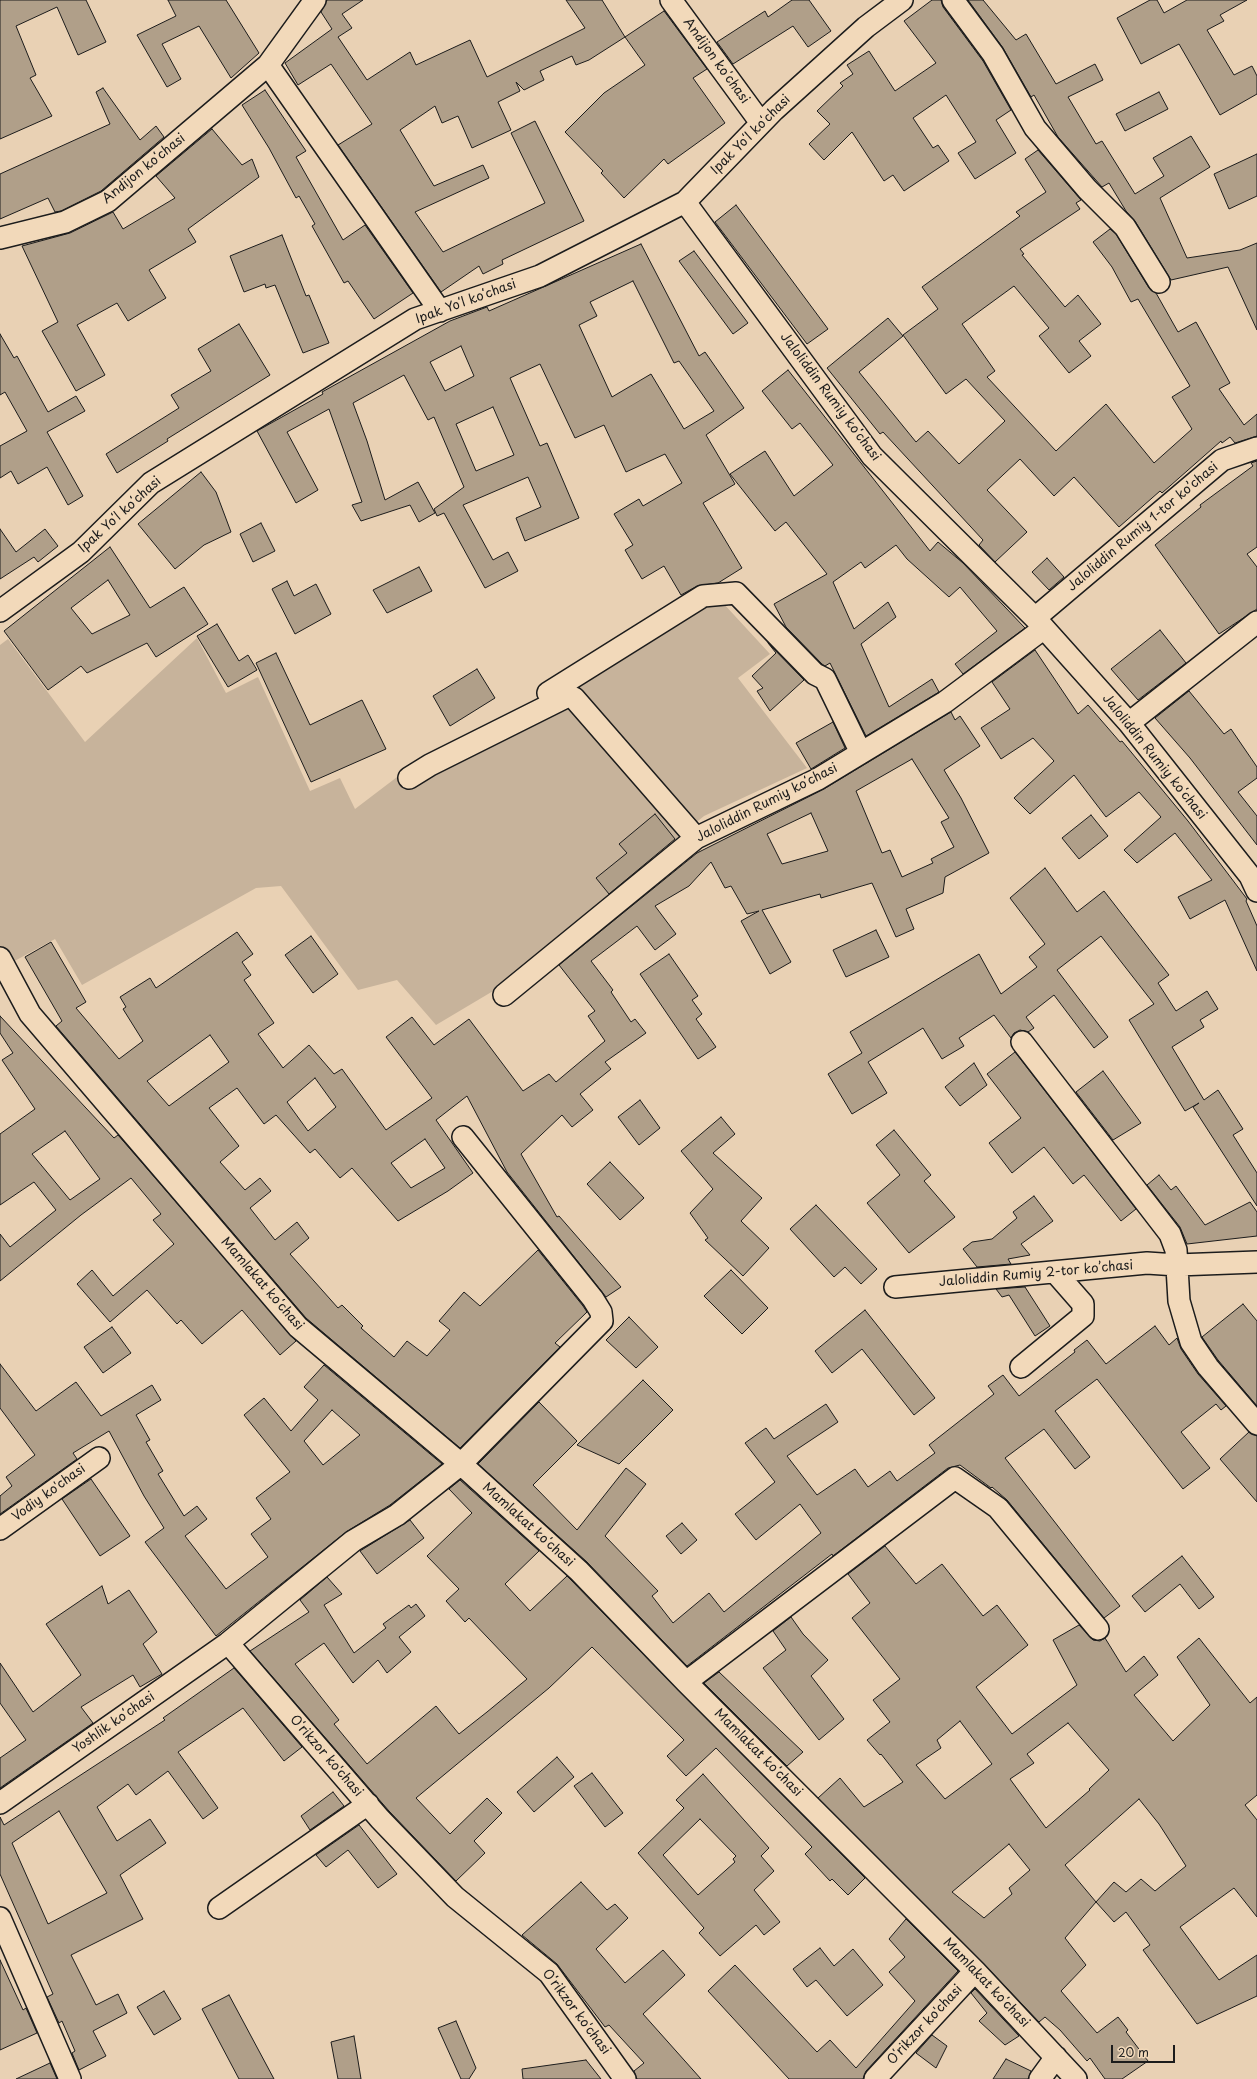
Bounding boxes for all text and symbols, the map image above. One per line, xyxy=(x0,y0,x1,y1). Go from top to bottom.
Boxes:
street label: Andijon koʻchasi xyxy=(680,15,752,107)
street label: Ipak Yoʻl koʻchasi xyxy=(708,92,794,178)
street label: Andijon koʻchasi xyxy=(99,131,189,207)
street label: Ipak Yoʻl koʻchasi xyxy=(414,277,518,327)
street label: Jaloliddin Rumiy koʻchasi xyxy=(777,330,883,464)
street label: Jaloliddin Rumiy 1-tor koʼchasi xyxy=(1065,459,1221,595)
street label: Ipak Yoʻl koʻchasi xyxy=(75,474,165,556)
street label: Jaloliddin Rumiy koʻchasi xyxy=(1099,691,1209,823)
street label: Jaloliddin Rumiy koʻchasi xyxy=(694,760,840,846)
street label: Mamlakat koʻchasi xyxy=(217,1234,307,1334)
street label: Jaloliddin Rumiy 2-tor koʼchasi xyxy=(938,1258,1134,1290)
street label: Vodiy ko'chasi xyxy=(9,1461,89,1525)
street label: Mamlakat koʻchasi xyxy=(479,1480,577,1570)
street label: Yoshlik koʻchasi xyxy=(70,1689,158,1757)
street label: Mamlakat koʻchasi xyxy=(711,1706,805,1800)
street label: Oʻrikzor ko'chasi xyxy=(286,1712,366,1800)
street label: Mamlakat koʻchasi xyxy=(939,1935,1033,2031)
street label: Oʻrikzor ko'chasi xyxy=(539,1966,613,2058)
street label: Oʻrikzor ko'chasi xyxy=(884,1982,966,2068)
scale bar xyxy=(1113,2037,1177,2063)
text: 20 m xyxy=(1118,2043,1149,2061)

